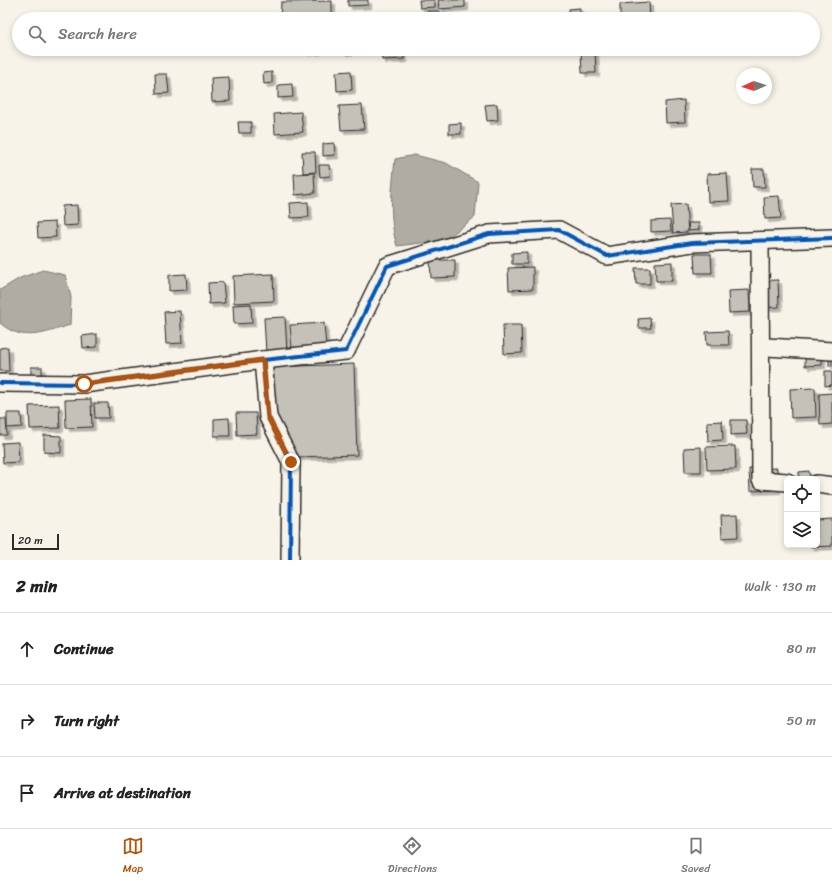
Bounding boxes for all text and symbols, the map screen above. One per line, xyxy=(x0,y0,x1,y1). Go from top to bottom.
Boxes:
search box xyxy=(12,12,820,56)
text: Search here xyxy=(58,21,137,47)
icon: search xyxy=(26,23,48,45)
north arrow xyxy=(736,68,772,104)
route start xyxy=(75,375,93,393)
route end xyxy=(282,453,300,471)
map controls xyxy=(784,476,820,548)
button: locate xyxy=(784,476,820,512)
button: layers xyxy=(784,512,820,548)
text: 20 m xyxy=(18,531,43,550)
scale bar xyxy=(12,532,59,551)
text: 2 min xyxy=(16,571,57,601)
text: Walk · 130 m xyxy=(744,575,816,598)
text: Continue xyxy=(54,636,114,662)
text: 80 m xyxy=(787,637,816,660)
icon: ahead xyxy=(16,638,38,660)
text: Turn right xyxy=(54,708,119,734)
text: 50 m xyxy=(786,709,816,732)
icon: right xyxy=(16,710,38,732)
text: Arrive at destination xyxy=(54,780,191,806)
icon: arrive xyxy=(16,782,38,804)
tab: Map xyxy=(122,835,144,878)
tab: Directions xyxy=(388,835,437,878)
tab: Saved xyxy=(681,835,710,878)

